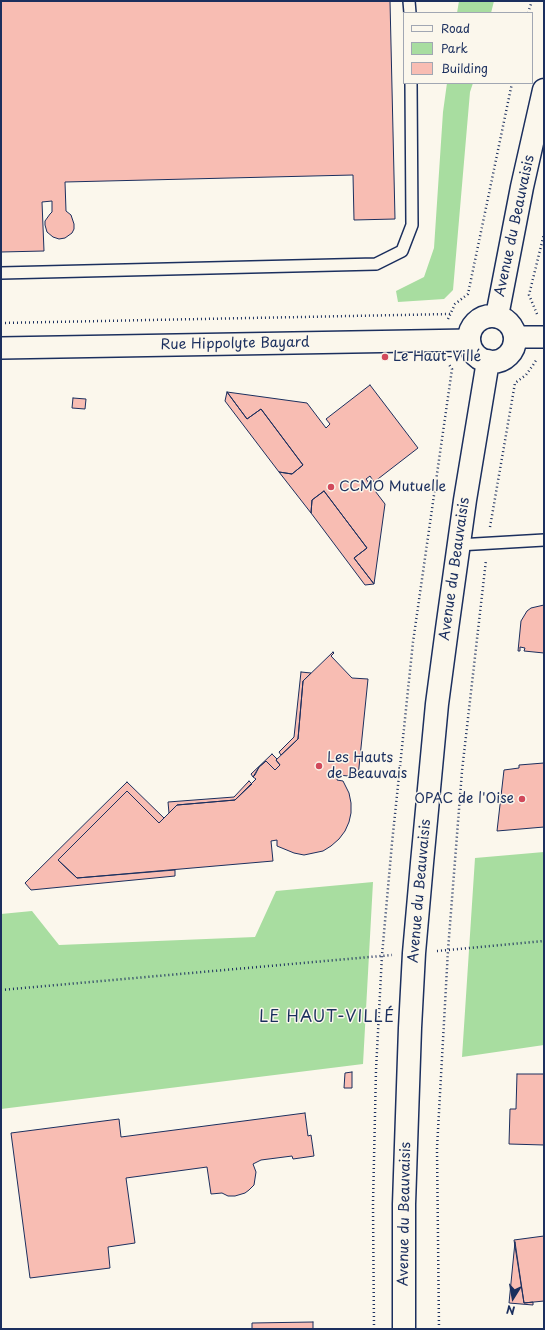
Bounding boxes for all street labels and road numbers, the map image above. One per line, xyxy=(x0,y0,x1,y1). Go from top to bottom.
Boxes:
street label: Avenue du Beauvaisis xyxy=(492,154,538,298)
street label: Rue Hippolyte Bayard xyxy=(160,334,310,354)
street label: Avenue du Beauvaisis xyxy=(437,496,473,642)
street label: Avenue du Beauvaisis xyxy=(405,818,435,964)
street label: Avenue du Beauvaisis xyxy=(395,1142,415,1286)

